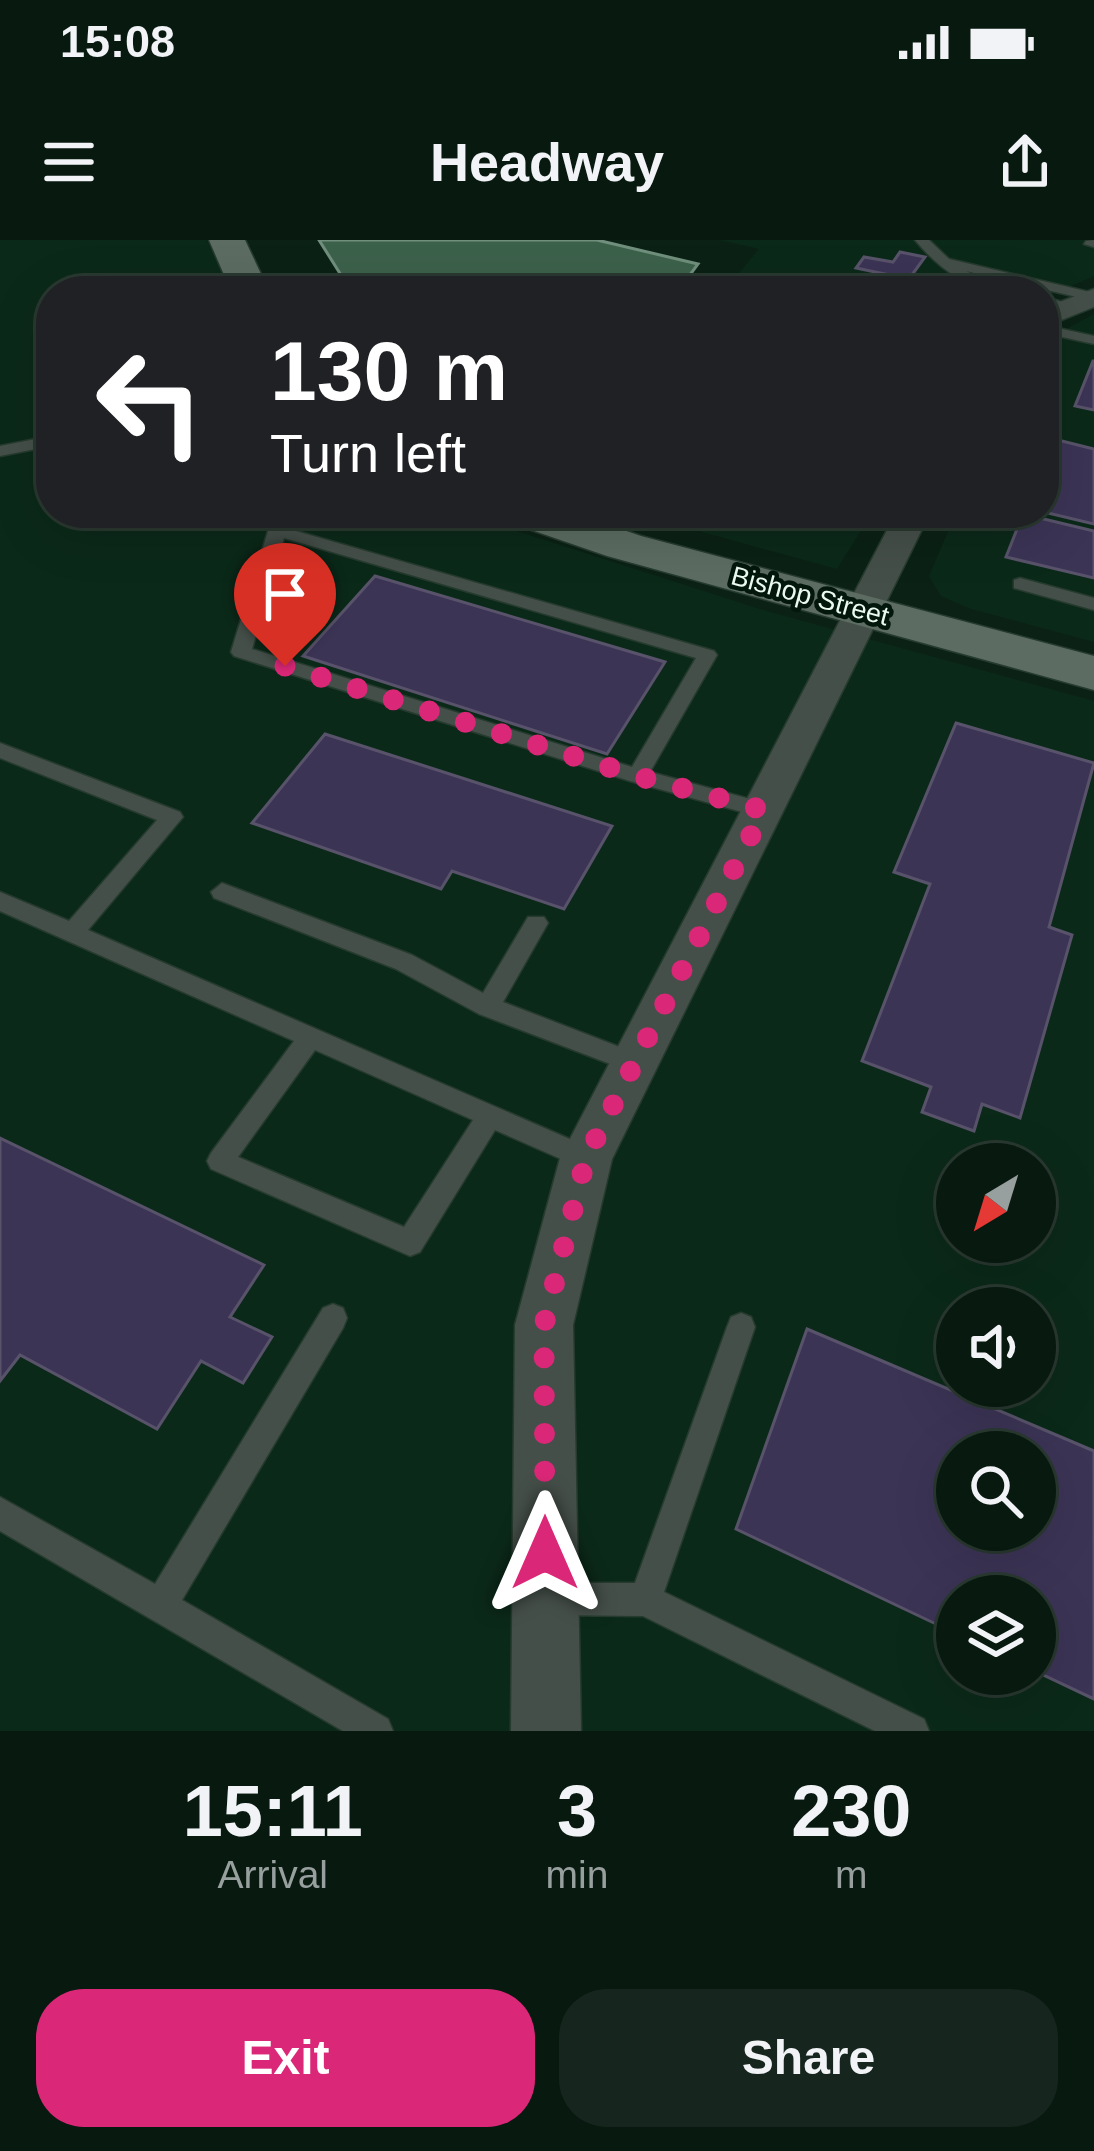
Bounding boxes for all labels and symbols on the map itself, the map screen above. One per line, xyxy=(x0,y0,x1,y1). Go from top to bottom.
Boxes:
pin xyxy=(234,543,336,666)
street label: Bishop Street xyxy=(728,561,893,632)
north arrow xyxy=(936,1143,1056,1263)
position arrow xyxy=(482,1490,608,1616)

